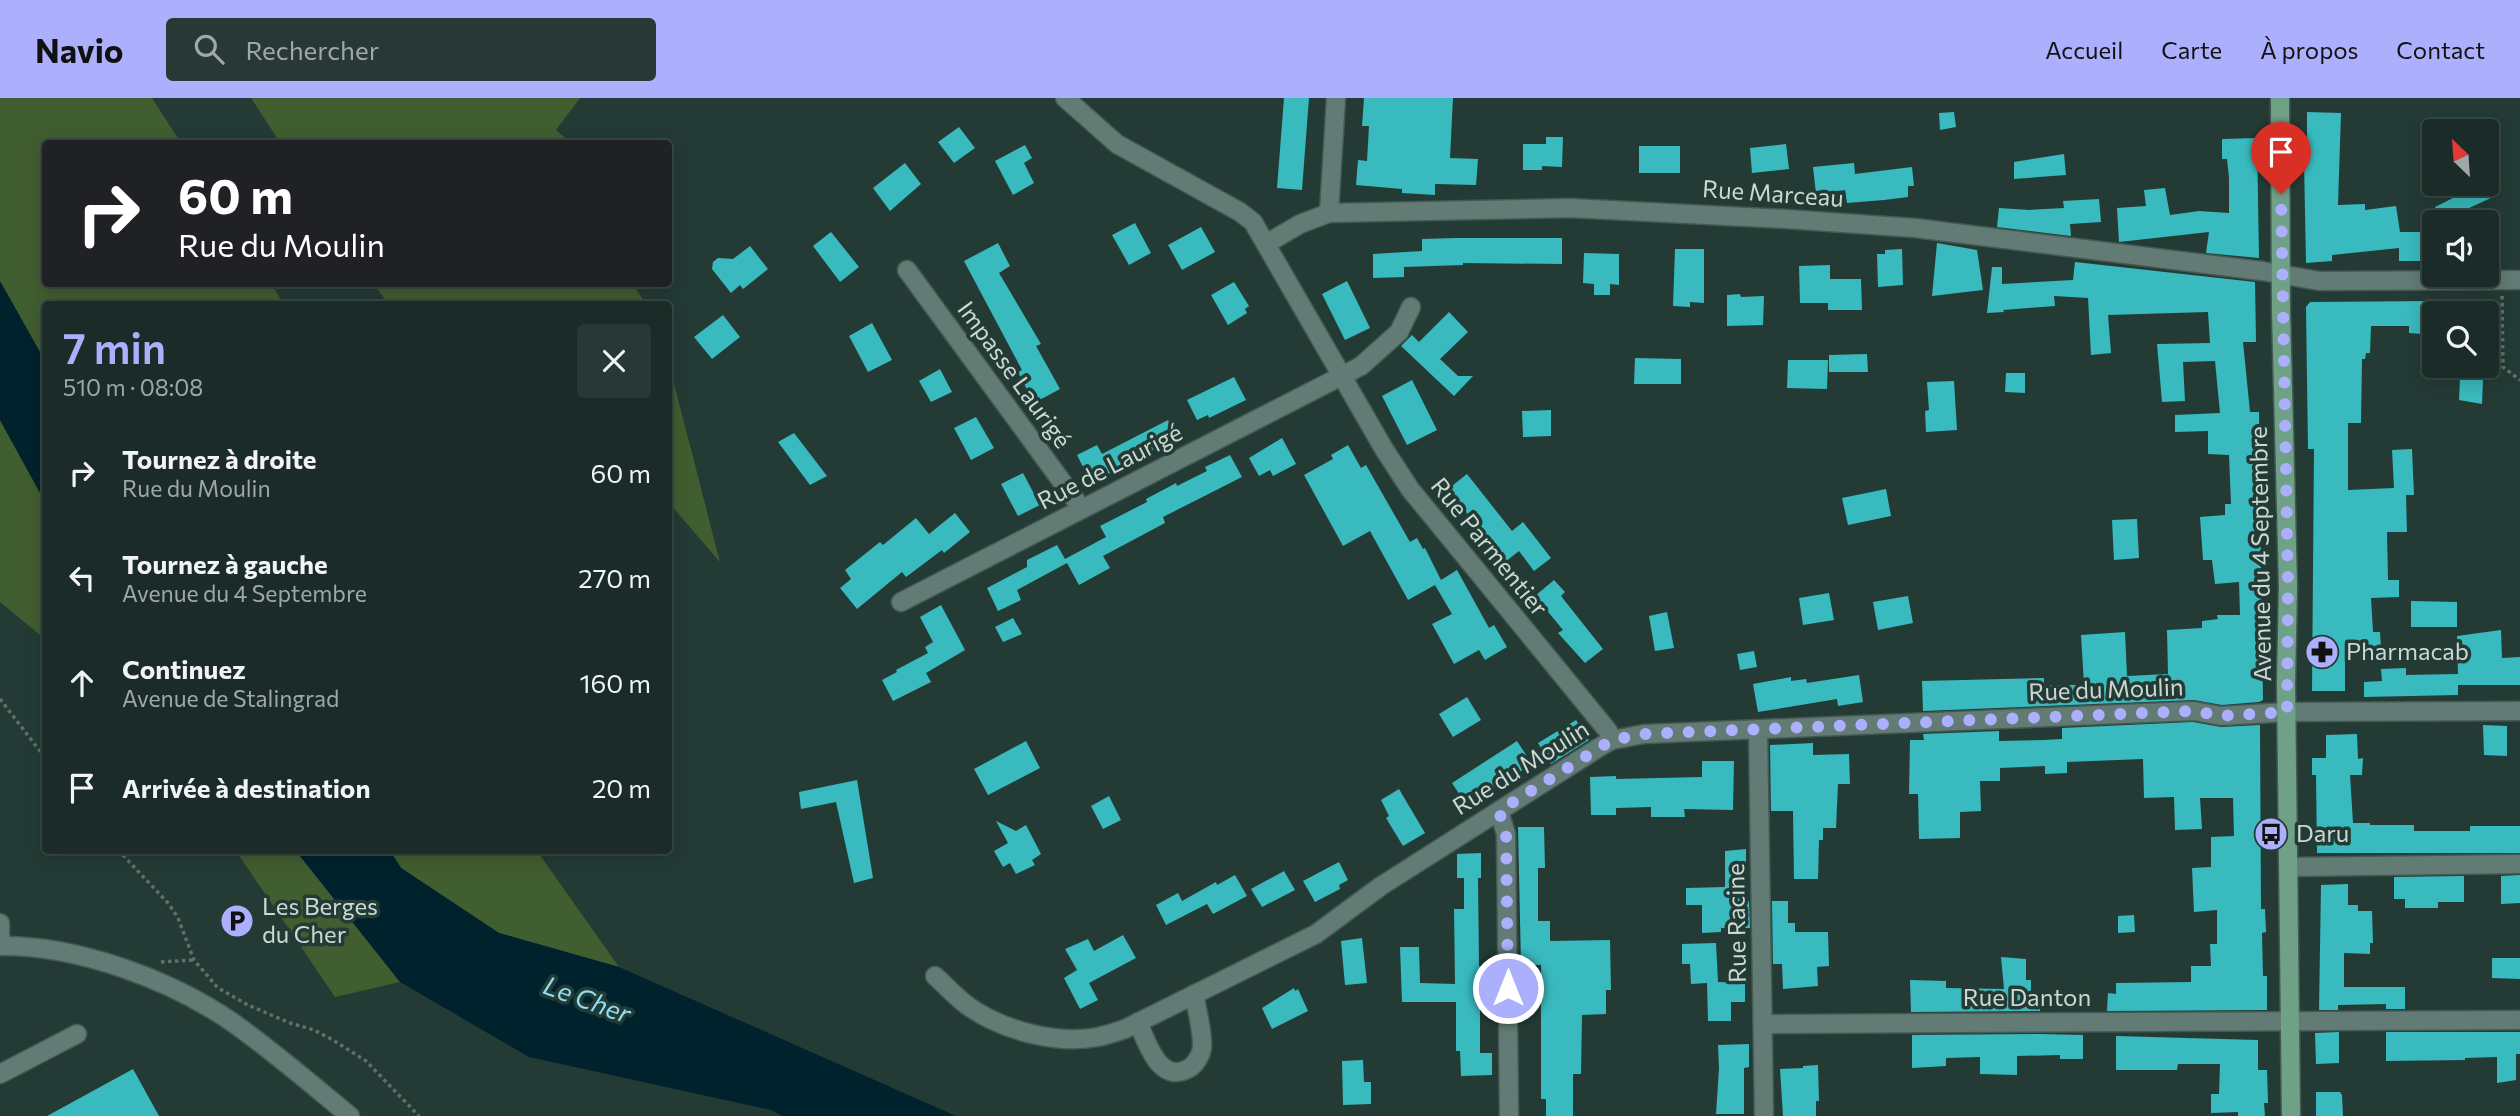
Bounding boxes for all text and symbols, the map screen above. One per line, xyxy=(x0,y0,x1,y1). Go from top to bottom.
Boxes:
search box xyxy=(166,18,656,81)
text: Navio xyxy=(35,29,124,70)
icon: search xyxy=(190,30,228,68)
text: Rechercher xyxy=(246,34,379,65)
text: Accueil xyxy=(2045,35,2123,64)
text: Carte xyxy=(2161,35,2222,64)
text: À propos xyxy=(2260,35,2358,64)
text: Contact xyxy=(2396,35,2485,64)
north arrow xyxy=(2422,119,2499,196)
map controls xyxy=(2422,119,2499,378)
pin xyxy=(2251,122,2311,194)
icon: arrive xyxy=(2262,133,2300,171)
text: 60 m xyxy=(178,164,293,224)
icon: right xyxy=(63,168,154,259)
street label: Rue Marceau xyxy=(1701,173,1845,212)
button: sound xyxy=(2422,210,2499,287)
text: Rue du Moulin xyxy=(178,224,385,264)
street label: Impasse Laurigé xyxy=(952,295,1078,453)
button: search xyxy=(2422,301,2499,378)
text: 7 min xyxy=(63,321,166,373)
button: close xyxy=(577,324,651,398)
text: 510 m · 08:08 xyxy=(63,373,203,401)
street label: Rue de Laurigé xyxy=(1032,417,1187,515)
street label: Avenue du 4 Septembre xyxy=(2243,426,2276,682)
text: Tournez à droite xyxy=(122,443,317,474)
icon: right xyxy=(63,454,101,492)
text: 60 m xyxy=(591,457,651,488)
street label: Rue Parmentier xyxy=(1426,471,1555,621)
text: Rue du Moulin xyxy=(122,474,271,502)
text: Tournez à gauche xyxy=(122,548,328,579)
icon: left xyxy=(63,559,101,597)
text: 270 m xyxy=(578,562,651,593)
text: Avenue du 4 Septembre xyxy=(122,579,367,607)
pharmacy icon: Pharmacab xyxy=(2303,633,2341,671)
place label: Pharmacab xyxy=(2346,636,2469,665)
text: Continuez xyxy=(122,653,246,684)
icon: ahead xyxy=(63,664,101,702)
text: 160 m xyxy=(579,667,651,698)
street label: Rue du Moulin xyxy=(2028,671,2184,706)
text: Avenue de Stalingrad xyxy=(122,684,339,712)
street label: Rue du Moulin xyxy=(1447,713,1594,820)
icon: arrive xyxy=(63,769,101,807)
text: Arrivée à destination xyxy=(122,772,370,803)
text: 20 m xyxy=(592,772,651,803)
bus stop icon: Daru xyxy=(2252,815,2290,853)
place label: Daru xyxy=(2296,818,2349,847)
street label: Rue Racine xyxy=(1720,863,1751,983)
place label: Les Berges du Cher xyxy=(262,891,378,948)
parking icon: Les Berges du Cher xyxy=(218,902,256,940)
position arrow xyxy=(1471,951,1545,1025)
water label: Le Cher xyxy=(540,969,637,1029)
street label: Rue Danton xyxy=(1963,982,2091,1011)

